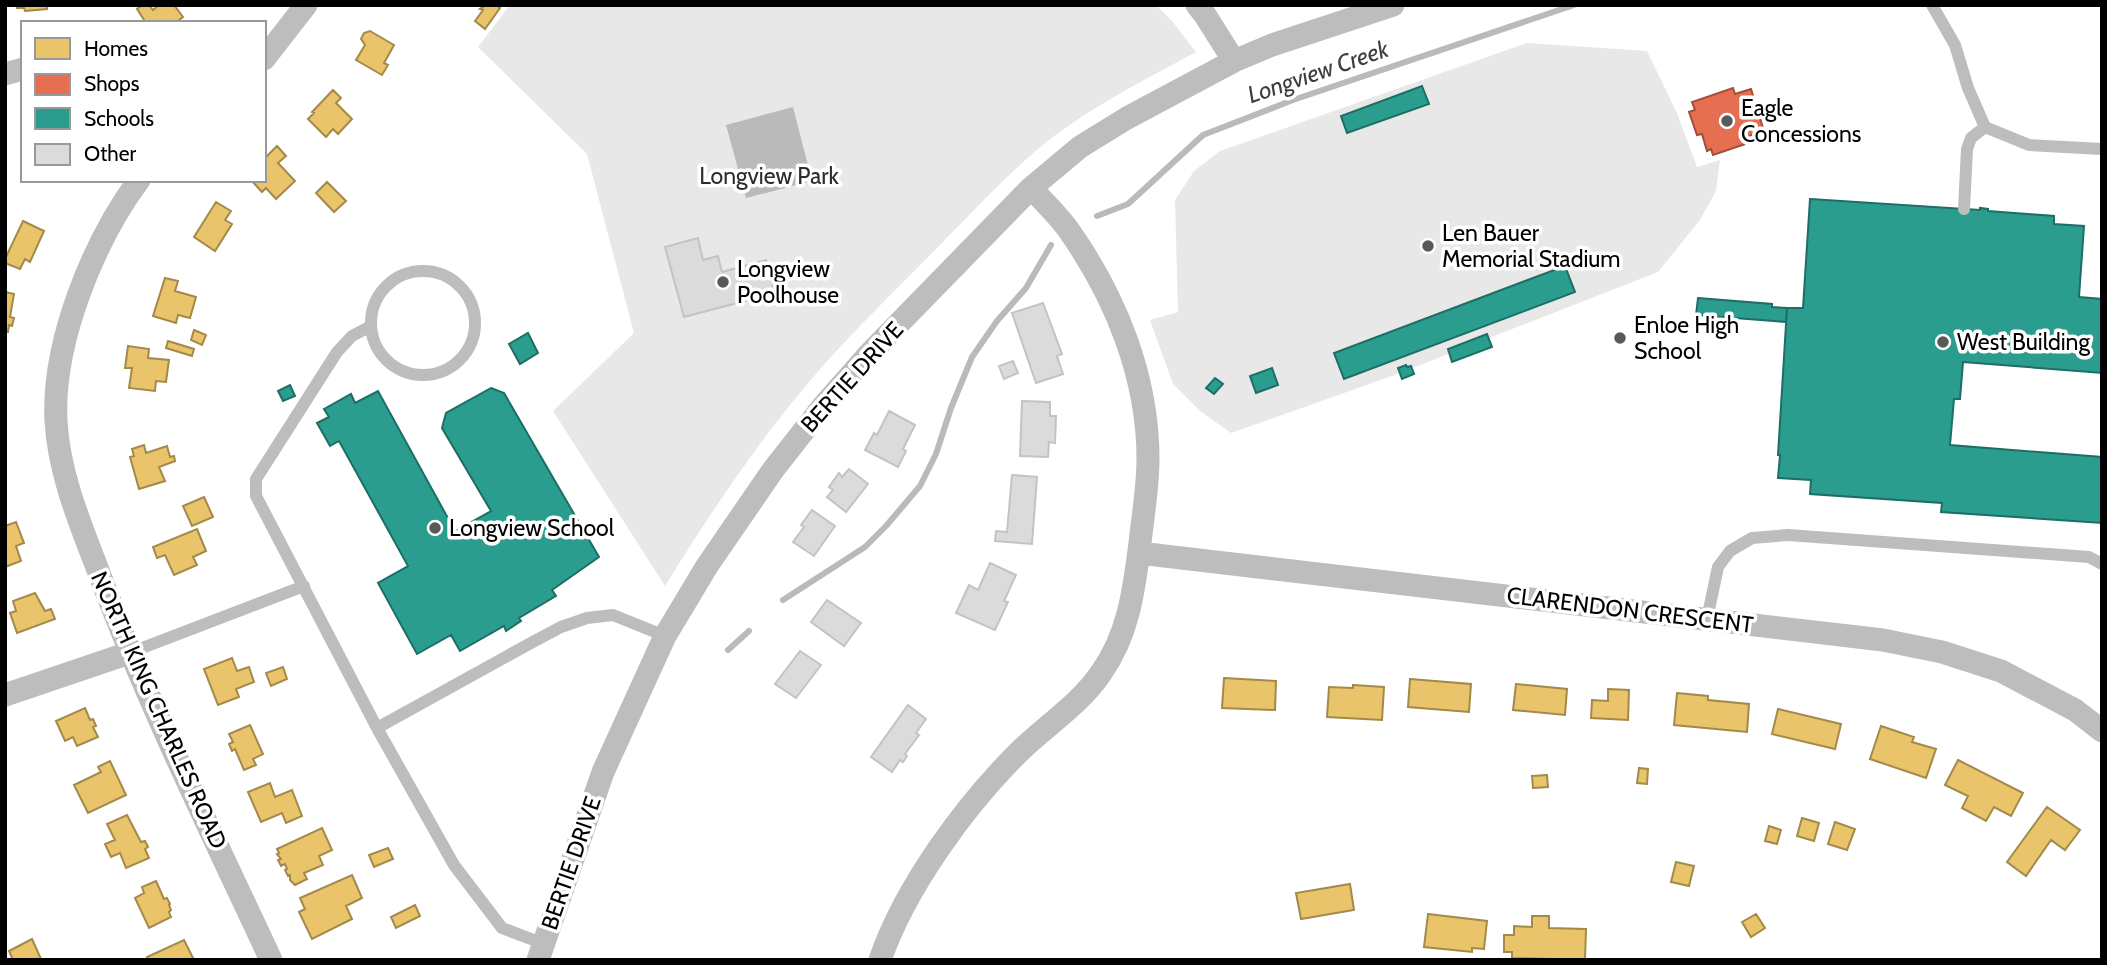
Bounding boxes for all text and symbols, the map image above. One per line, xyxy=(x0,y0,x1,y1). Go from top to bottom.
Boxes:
legend xyxy=(21,21,266,182)
water label: Longview Creek xyxy=(1244,34,1393,109)
text: Homes xyxy=(84,36,148,61)
text: Shops xyxy=(84,71,140,96)
place label: Eagle Concessions xyxy=(1741,94,1861,148)
text: Schools xyxy=(84,106,154,131)
marker: Eagle Concessions xyxy=(1719,113,1735,129)
text: Other xyxy=(84,141,136,166)
park label: Longview Park xyxy=(699,162,839,190)
place label: Len Bauer Memorial Stadium xyxy=(1442,219,1621,273)
marker: Len Bauer Memorial Stadium xyxy=(1420,238,1436,254)
place label: Longview Poolhouse xyxy=(737,255,839,309)
marker: Longview Poolhouse xyxy=(715,274,731,290)
place label: Enloe High School xyxy=(1634,311,1739,365)
street label: BERTIE DRIVE xyxy=(795,316,909,438)
place label: West Building xyxy=(1957,328,2090,356)
marker: Enloe High School xyxy=(1612,330,1628,346)
marker: West Building xyxy=(1935,334,1951,350)
place label: Longview School xyxy=(449,514,615,542)
marker: Longview School xyxy=(427,520,443,536)
street label: NORTH KING CHARLES ROAD xyxy=(85,567,233,853)
street label: CLARENDON CRESCENT xyxy=(1505,581,1755,639)
street label: BERTIE DRIVE xyxy=(535,793,607,933)

